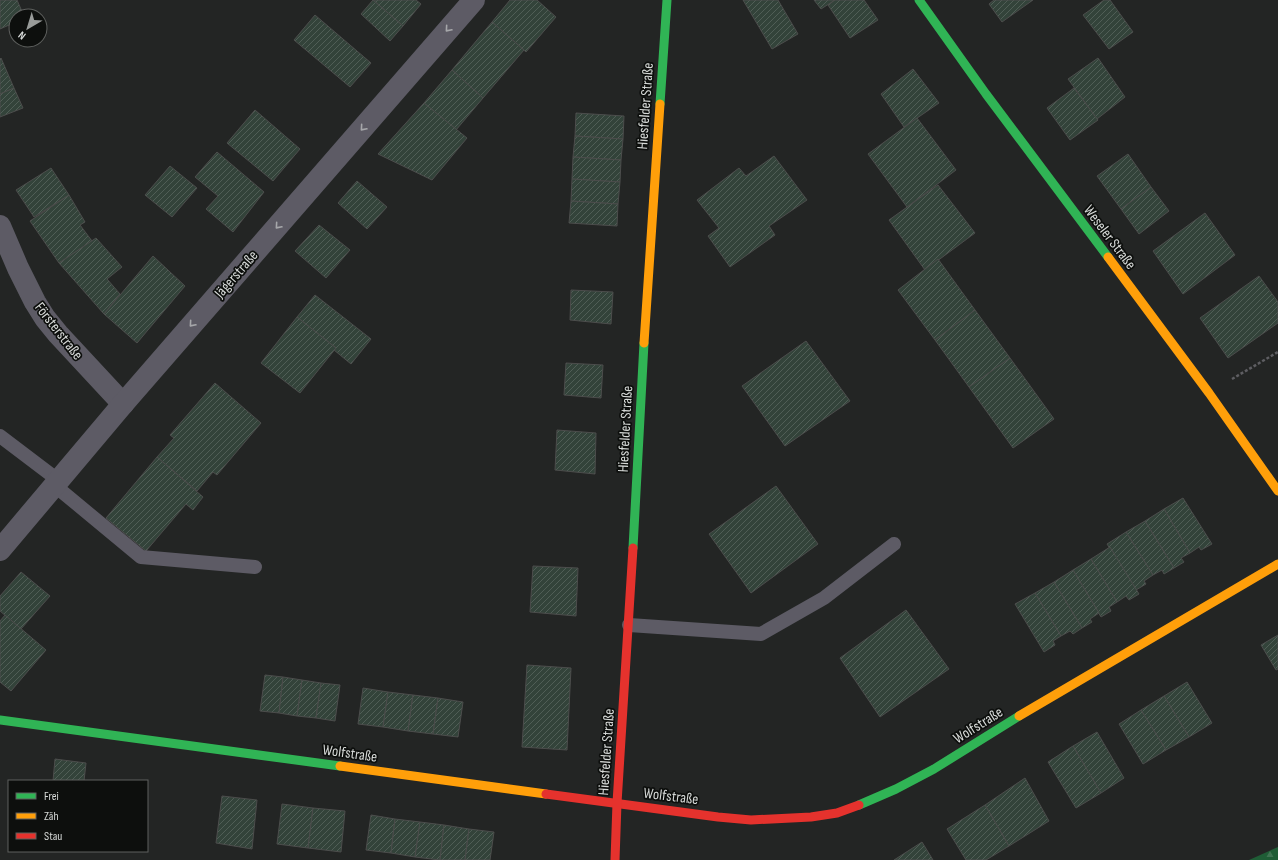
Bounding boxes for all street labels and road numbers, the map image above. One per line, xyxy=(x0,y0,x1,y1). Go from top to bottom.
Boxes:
street label: Hiesfelder Straße xyxy=(633,62,658,150)
street label: Weseler Straße xyxy=(1079,201,1140,273)
street label: Jägerstraße xyxy=(210,247,262,303)
street label: Försterstraße xyxy=(30,299,87,364)
street label: Hiesfelder Straße xyxy=(614,385,637,473)
street label: Wolfstraße xyxy=(950,703,1007,748)
street label: Hiesfelder Straße xyxy=(594,708,619,796)
street label: Wolfstraße xyxy=(321,740,378,767)
street label: Wolfstraße xyxy=(642,784,699,809)

